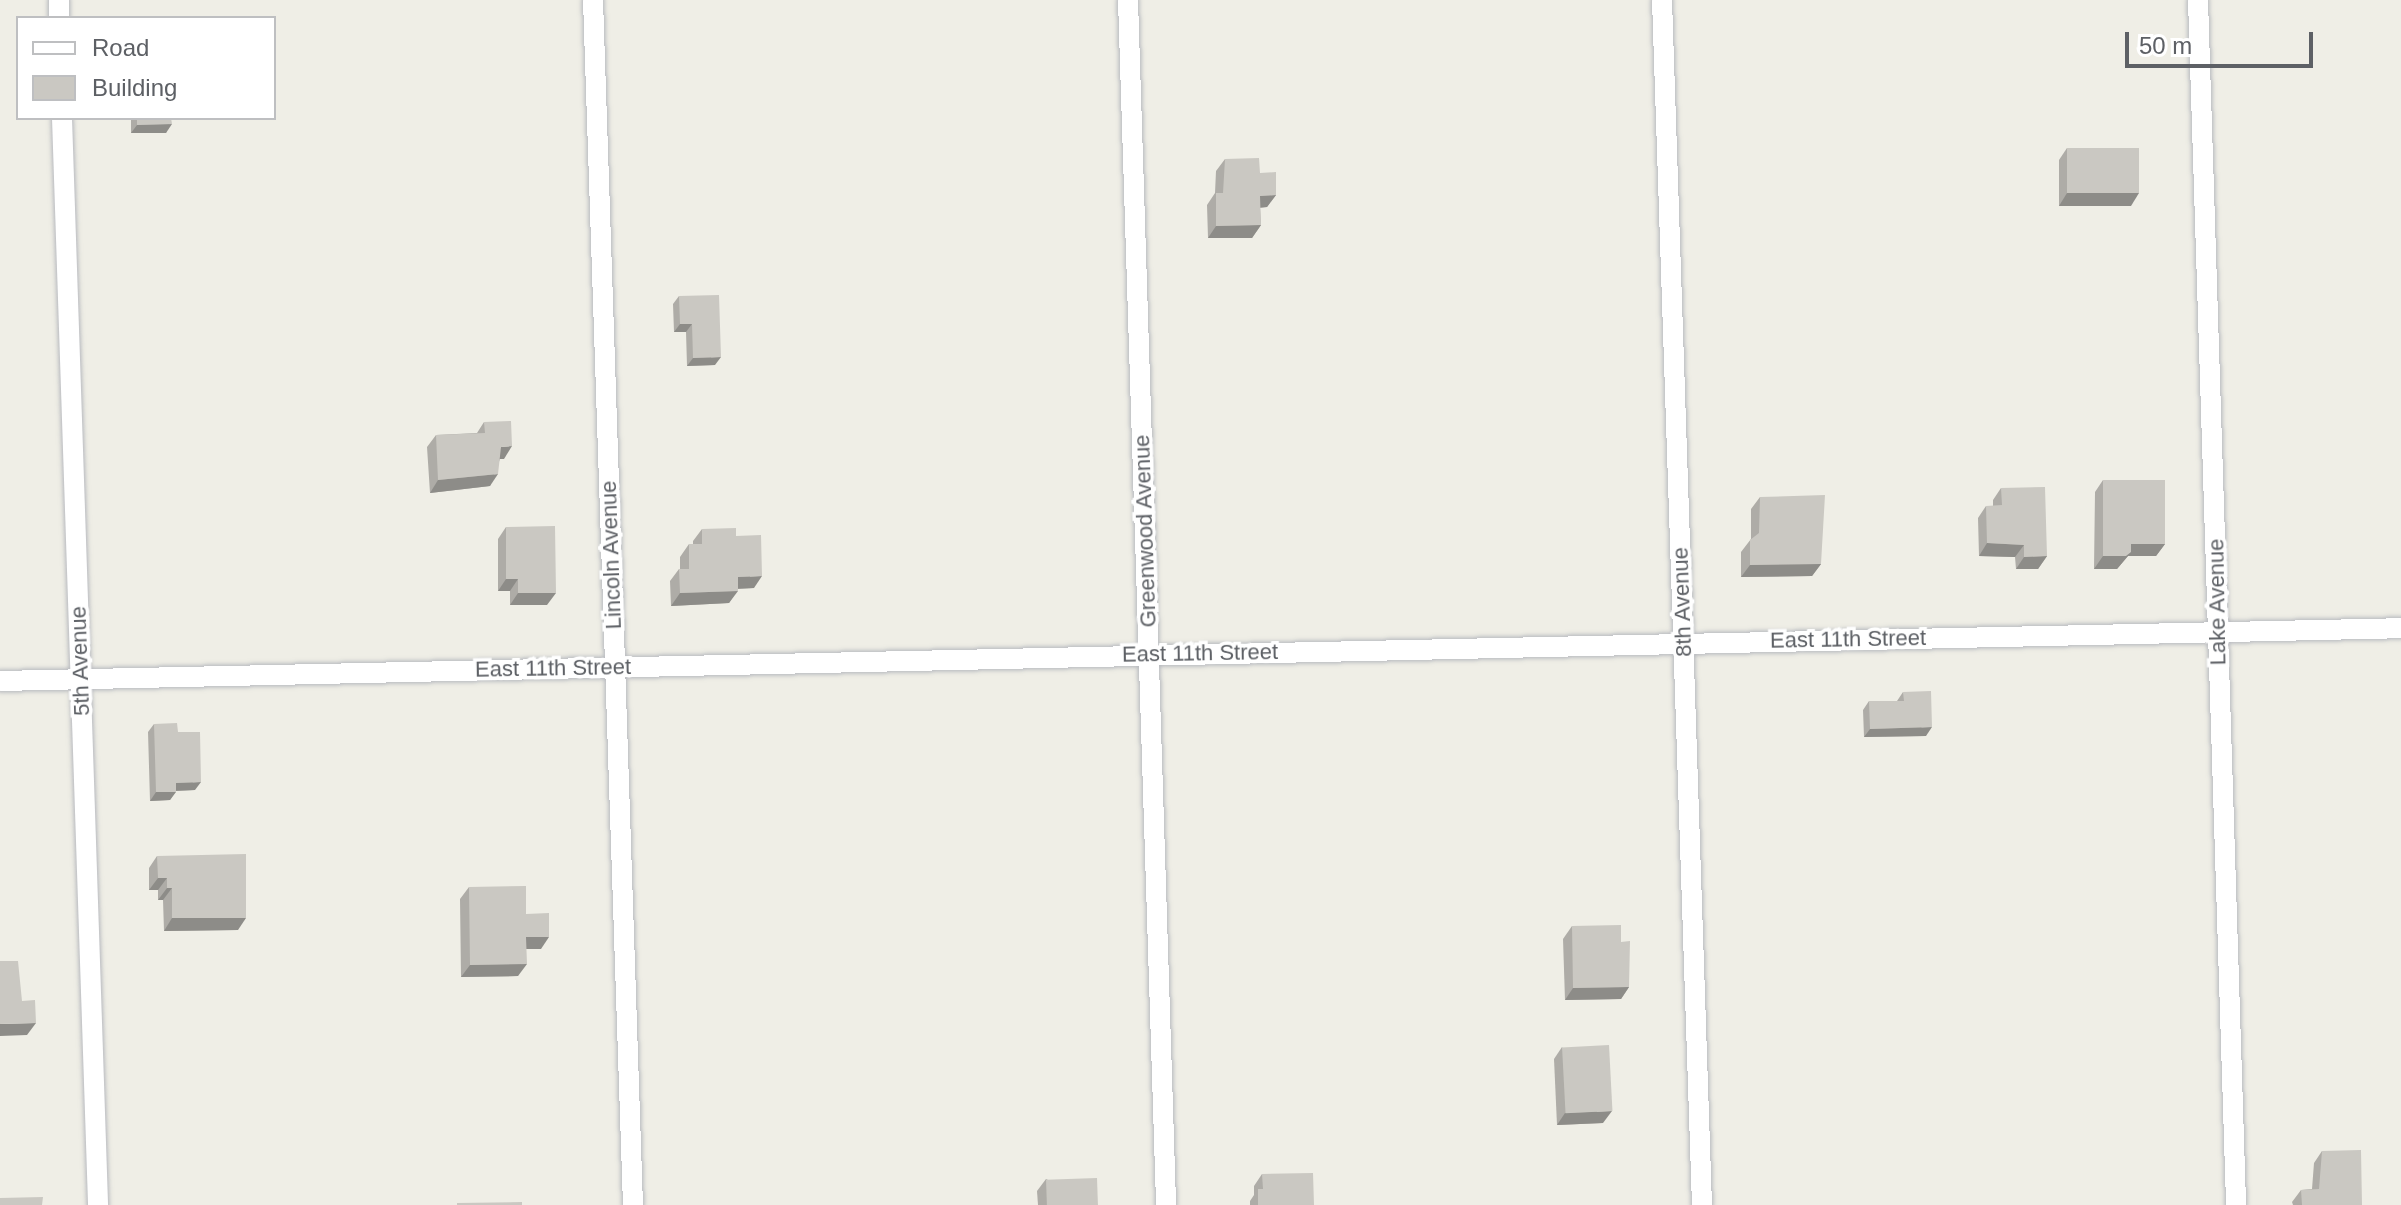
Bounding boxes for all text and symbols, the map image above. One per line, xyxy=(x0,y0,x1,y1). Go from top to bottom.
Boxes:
legend xyxy=(16,16,276,120)
scale bar xyxy=(2129,16,2317,66)
text: 50 m xyxy=(2139,32,2192,59)
text: Road xyxy=(92,34,149,61)
text: Building xyxy=(92,74,177,101)
street label: Greenwood Avenue xyxy=(1128,434,1162,628)
street label: Lincoln Avenue xyxy=(595,480,627,630)
street label: Lake Avenue xyxy=(2203,538,2231,666)
street label: 8th Avenue xyxy=(1667,546,1697,658)
street label: 5th Avenue xyxy=(65,605,95,717)
street label: East 11th Street xyxy=(1770,624,1926,654)
street label: East 11th Street xyxy=(1122,638,1278,668)
street label: East 11th Street xyxy=(475,653,631,683)

